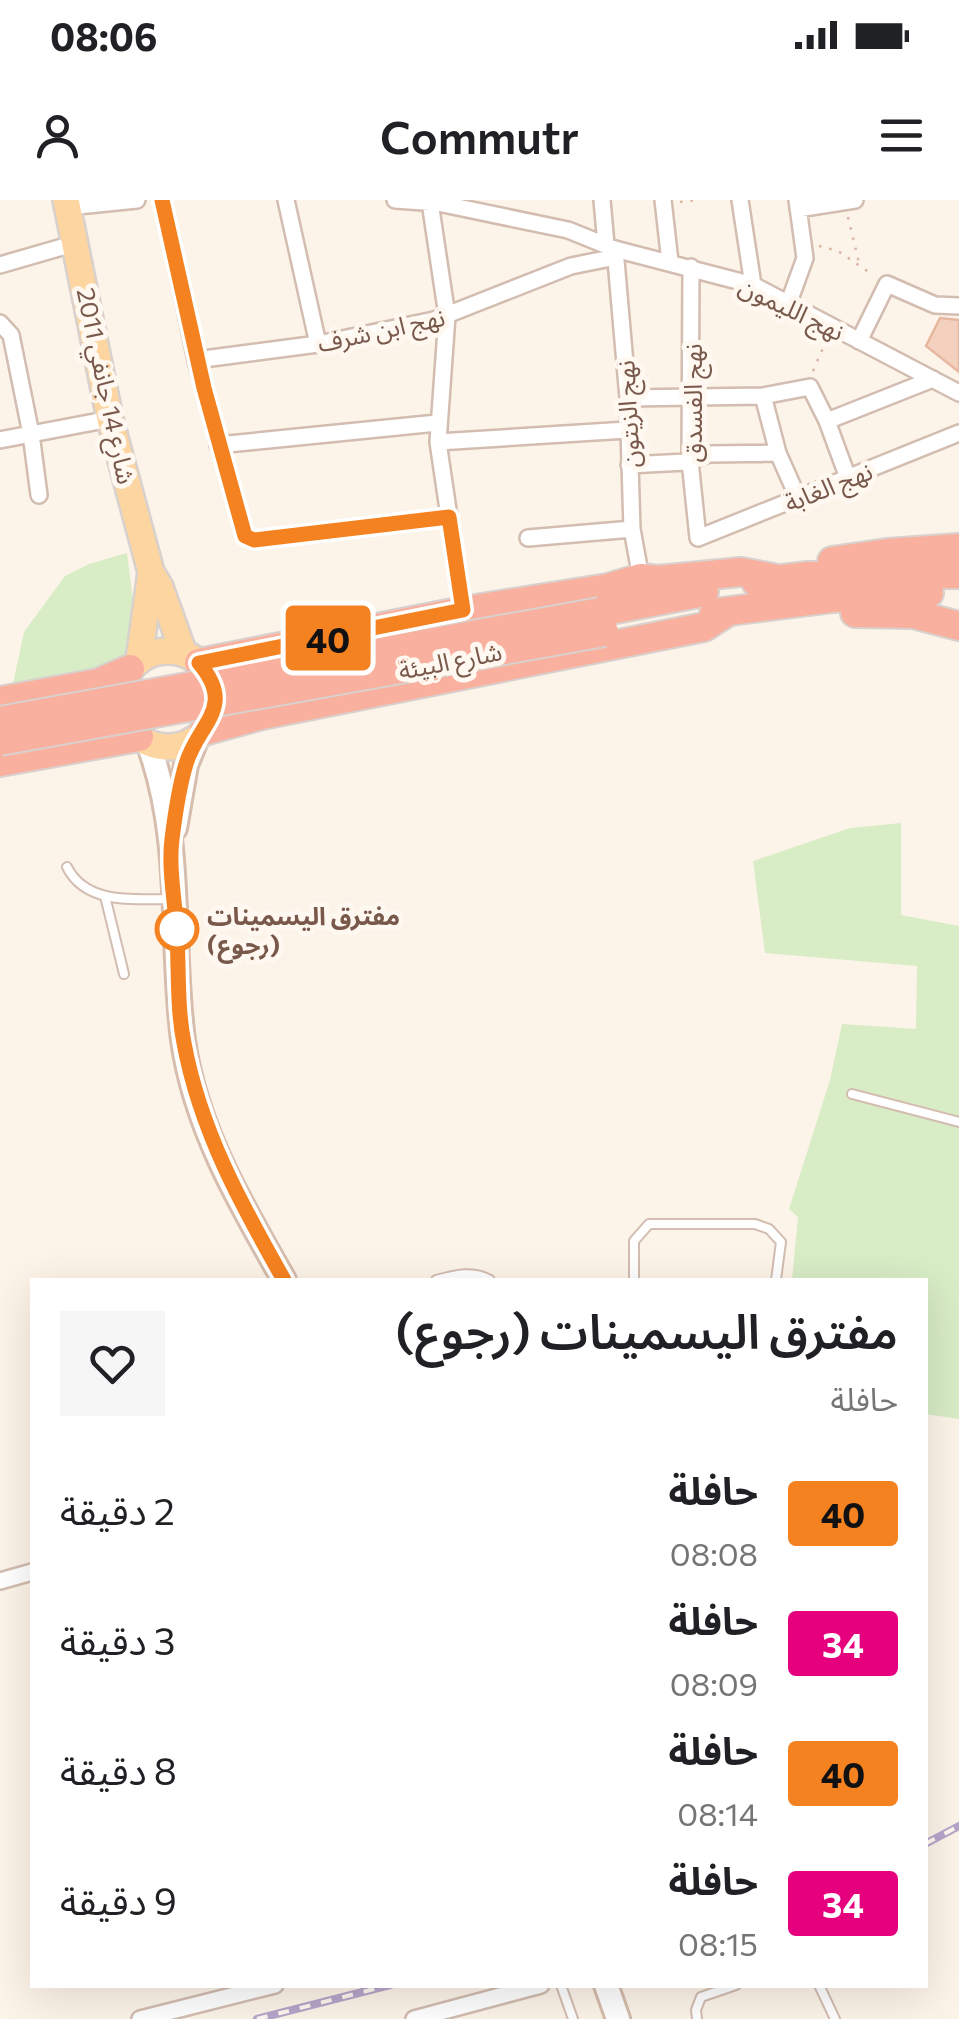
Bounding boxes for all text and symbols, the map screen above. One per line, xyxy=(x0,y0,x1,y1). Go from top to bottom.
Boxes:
text: 08:06 xyxy=(50,12,158,59)
icon: person xyxy=(30,108,85,163)
text: Commutr xyxy=(380,108,579,163)
icon: menu xyxy=(874,108,929,163)
street label: نهج الليمون xyxy=(732,270,849,351)
street label: شارع 14 جانفي 2011 xyxy=(66,285,142,488)
street label: نهج ابن شرف xyxy=(315,301,448,362)
street label: نهج الفسدق xyxy=(677,343,712,463)
street label: نهج الزيتون xyxy=(609,359,650,469)
street label: نهج الغابة xyxy=(780,455,878,522)
line badge: 40 xyxy=(283,606,373,670)
text: 40 xyxy=(306,617,350,660)
street label: شارع البيئة xyxy=(396,635,505,690)
place label: مفترق اليسمينات (رجوع) xyxy=(207,900,400,964)
marker: مفترق اليسمينات (رجوع) xyxy=(156,908,198,950)
text: مفترق اليسمينات (رجوع) xyxy=(395,1300,898,1359)
button: heart xyxy=(60,1311,165,1416)
text: حافلة xyxy=(830,1378,898,1418)
text: حافلة xyxy=(669,1466,758,1513)
text: 2 دقيقة xyxy=(60,1486,175,1533)
text: 40 xyxy=(821,1492,865,1535)
text: 08:08 xyxy=(670,1533,758,1573)
text: حافلة xyxy=(669,1596,758,1643)
text: 3 دقيقة xyxy=(60,1616,176,1663)
text: 34 xyxy=(822,1622,864,1665)
text: 08:09 xyxy=(670,1663,758,1703)
text: حافلة xyxy=(669,1726,758,1773)
text: 8 دقيقة xyxy=(60,1746,177,1793)
text: 40 xyxy=(821,1752,865,1795)
text: 08:14 xyxy=(677,1793,758,1833)
text: حافلة xyxy=(669,1856,758,1903)
text: 9 دقيقة xyxy=(60,1876,177,1923)
text: 34 xyxy=(822,1882,864,1925)
text: 08:15 xyxy=(678,1923,758,1963)

